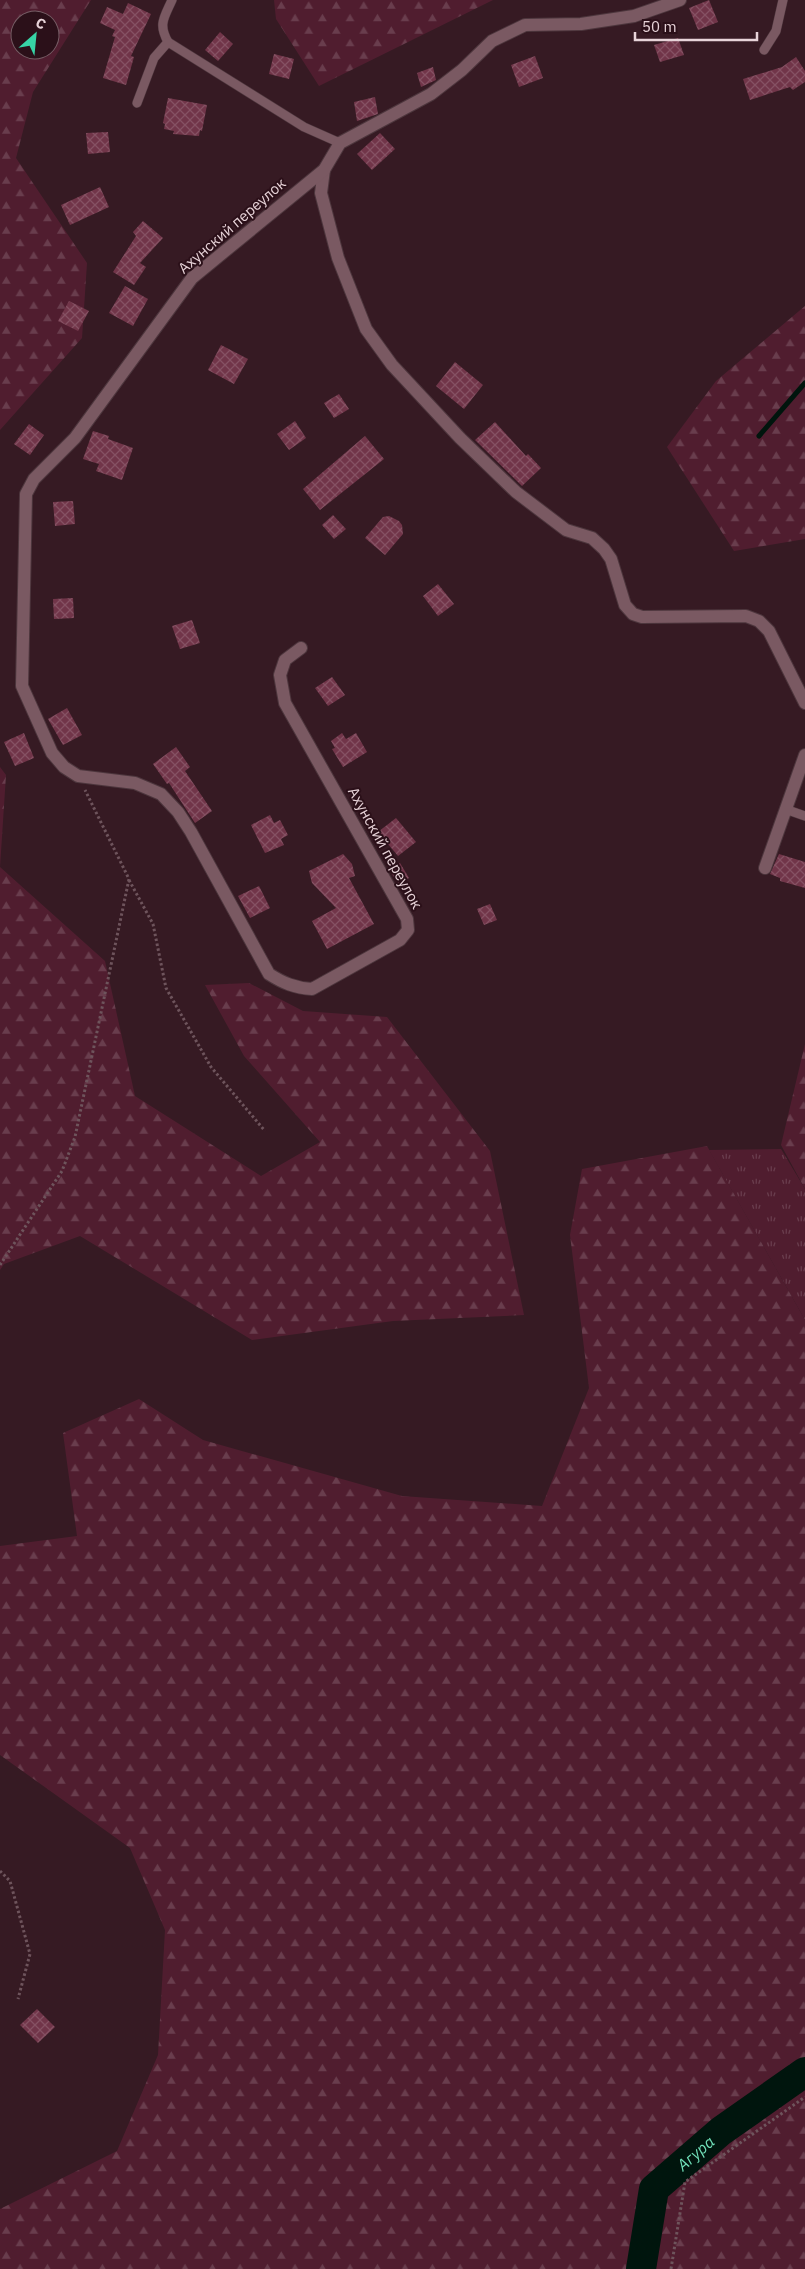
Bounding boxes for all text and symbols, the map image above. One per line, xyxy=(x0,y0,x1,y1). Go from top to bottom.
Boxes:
north arrow xyxy=(10,10,60,60)
scale bar xyxy=(635,10,758,42)
text: С xyxy=(33,13,49,34)
text: 50 m xyxy=(642,17,677,36)
street label: Ахунский переулок xyxy=(174,174,289,278)
street label: Ахунский переулок xyxy=(344,783,427,912)
water label: Агура xyxy=(672,2131,718,2175)

